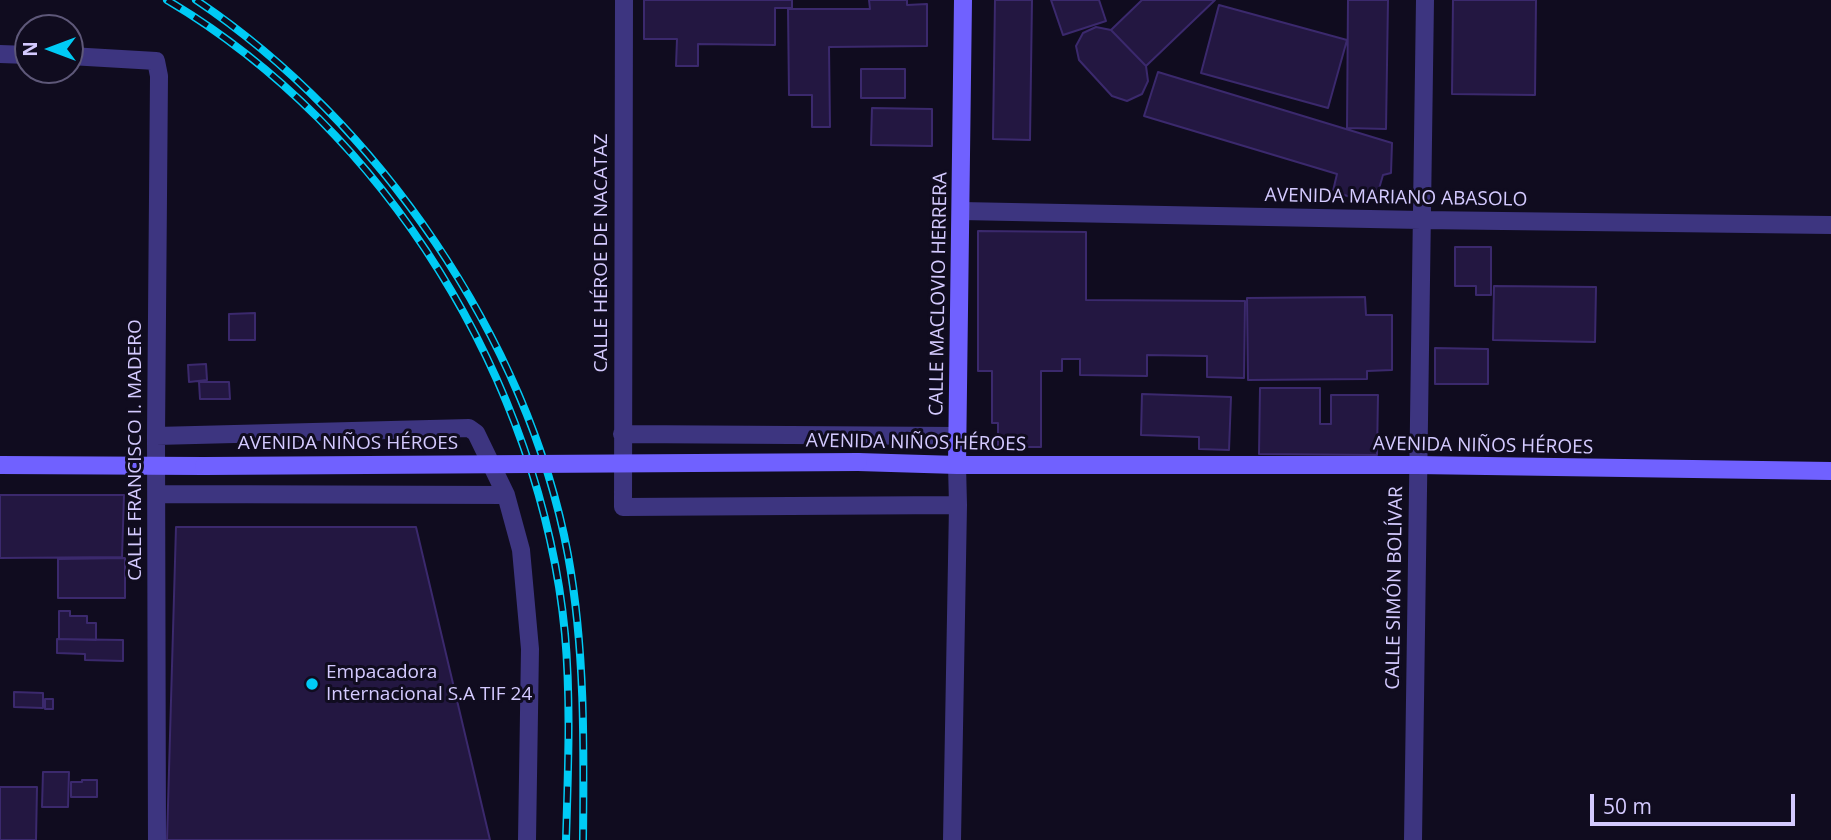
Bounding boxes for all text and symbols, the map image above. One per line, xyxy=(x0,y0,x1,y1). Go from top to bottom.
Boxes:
north arrow xyxy=(14,14,84,84)
text: N xyxy=(17,41,43,57)
street label: CALLE HÉROE DE NACATAZ xyxy=(591,134,613,372)
street label: CALLE MACLOVIO HERRERA xyxy=(925,172,953,416)
street label: AVENIDA MARIANO ABASOLO xyxy=(1265,184,1527,212)
street label: CALLE FRANCISCO I. MADERO xyxy=(125,319,147,581)
street label: AVENIDA NIÑOS HÉROES xyxy=(806,430,1026,456)
street label: AVENIDA NIÑOS HÉROES xyxy=(238,433,458,455)
street label: AVENIDA NIÑOS HÉROES xyxy=(1373,433,1593,459)
street label: CALLE SIMÓN BOLÍVAR xyxy=(1382,486,1408,690)
place label: Empacadora Internacional S.A TIF 24 xyxy=(326,662,532,706)
marker: Empacadora Internacional S.A TIF 24 xyxy=(304,676,320,692)
scale bar xyxy=(1593,780,1798,824)
text: 50 m xyxy=(1603,792,1652,820)

